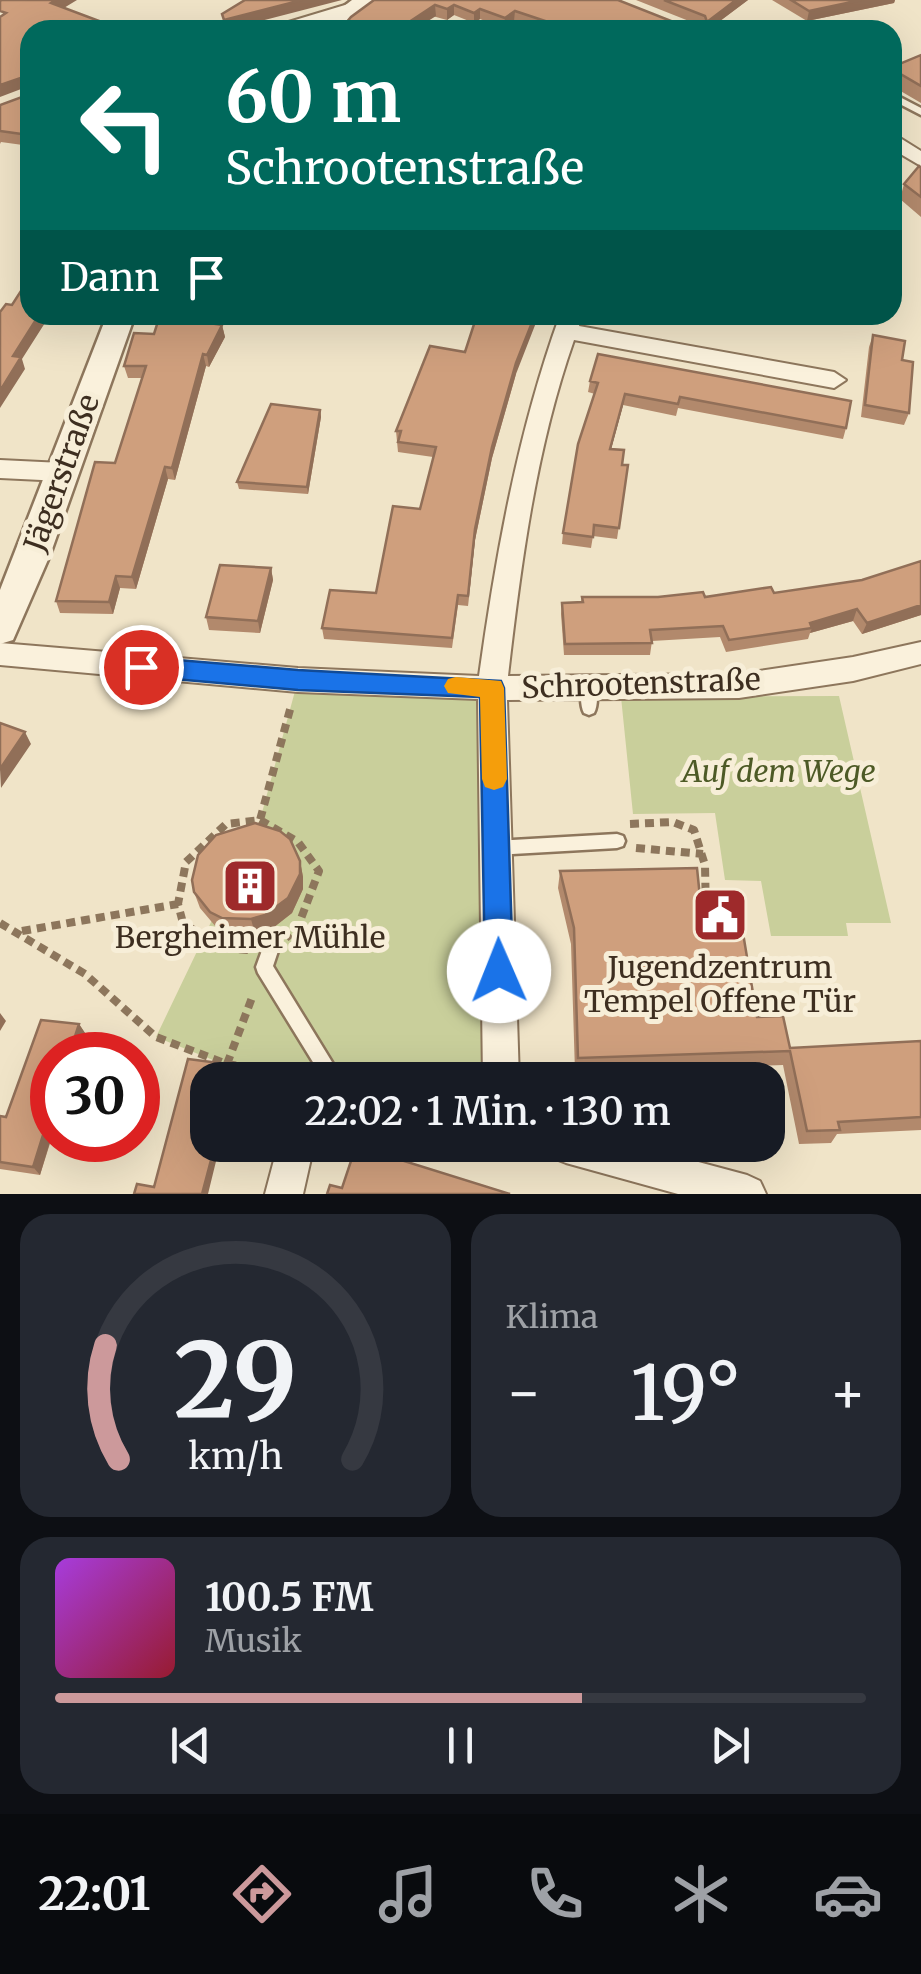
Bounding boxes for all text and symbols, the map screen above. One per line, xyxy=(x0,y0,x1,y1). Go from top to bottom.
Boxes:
text: 60 m xyxy=(225,53,401,141)
icon: left xyxy=(60,60,190,190)
text: Schrootenstraße xyxy=(225,140,584,196)
icon: arrive xyxy=(179,250,234,305)
text: Dann xyxy=(60,254,159,301)
street label: Jägerstraße xyxy=(15,389,107,558)
pin xyxy=(99,625,184,710)
icon: arrive xyxy=(114,640,169,695)
street label: Schrootenstraße xyxy=(521,660,761,706)
park label: Auf dem Wege xyxy=(680,752,876,790)
building icon: Bergheimer Mühle xyxy=(220,856,280,916)
public building icon: Jugendzentrum Tempel Offene Tür xyxy=(690,885,750,945)
place label: Bergheimer Mühle xyxy=(115,918,385,956)
position arrow xyxy=(447,919,551,1023)
place label: Jugendzentrum Tempel Offene Tür xyxy=(584,948,856,1020)
speed limit sign: 30 xyxy=(30,1032,160,1162)
text: 22:02 · 1 Min. · 130 m xyxy=(304,1088,671,1135)
text: Klima xyxy=(506,1297,598,1337)
text: 29 xyxy=(173,1315,297,1445)
text: 19° xyxy=(631,1346,741,1440)
text: − xyxy=(506,1358,542,1427)
text: + xyxy=(829,1358,866,1427)
text: km/h xyxy=(188,1434,283,1479)
text: 100.5 FM xyxy=(205,1574,373,1621)
text: Musik xyxy=(205,1621,302,1661)
icon: previous xyxy=(163,1718,218,1773)
icon: pause xyxy=(433,1718,488,1773)
icon: next xyxy=(703,1718,758,1773)
icon: directions xyxy=(227,1859,297,1929)
icon: music xyxy=(373,1859,443,1929)
icon: phone xyxy=(520,1859,590,1929)
icon: climate xyxy=(666,1859,736,1929)
icon: car xyxy=(813,1859,883,1929)
text: 22:01 xyxy=(38,1866,150,1922)

